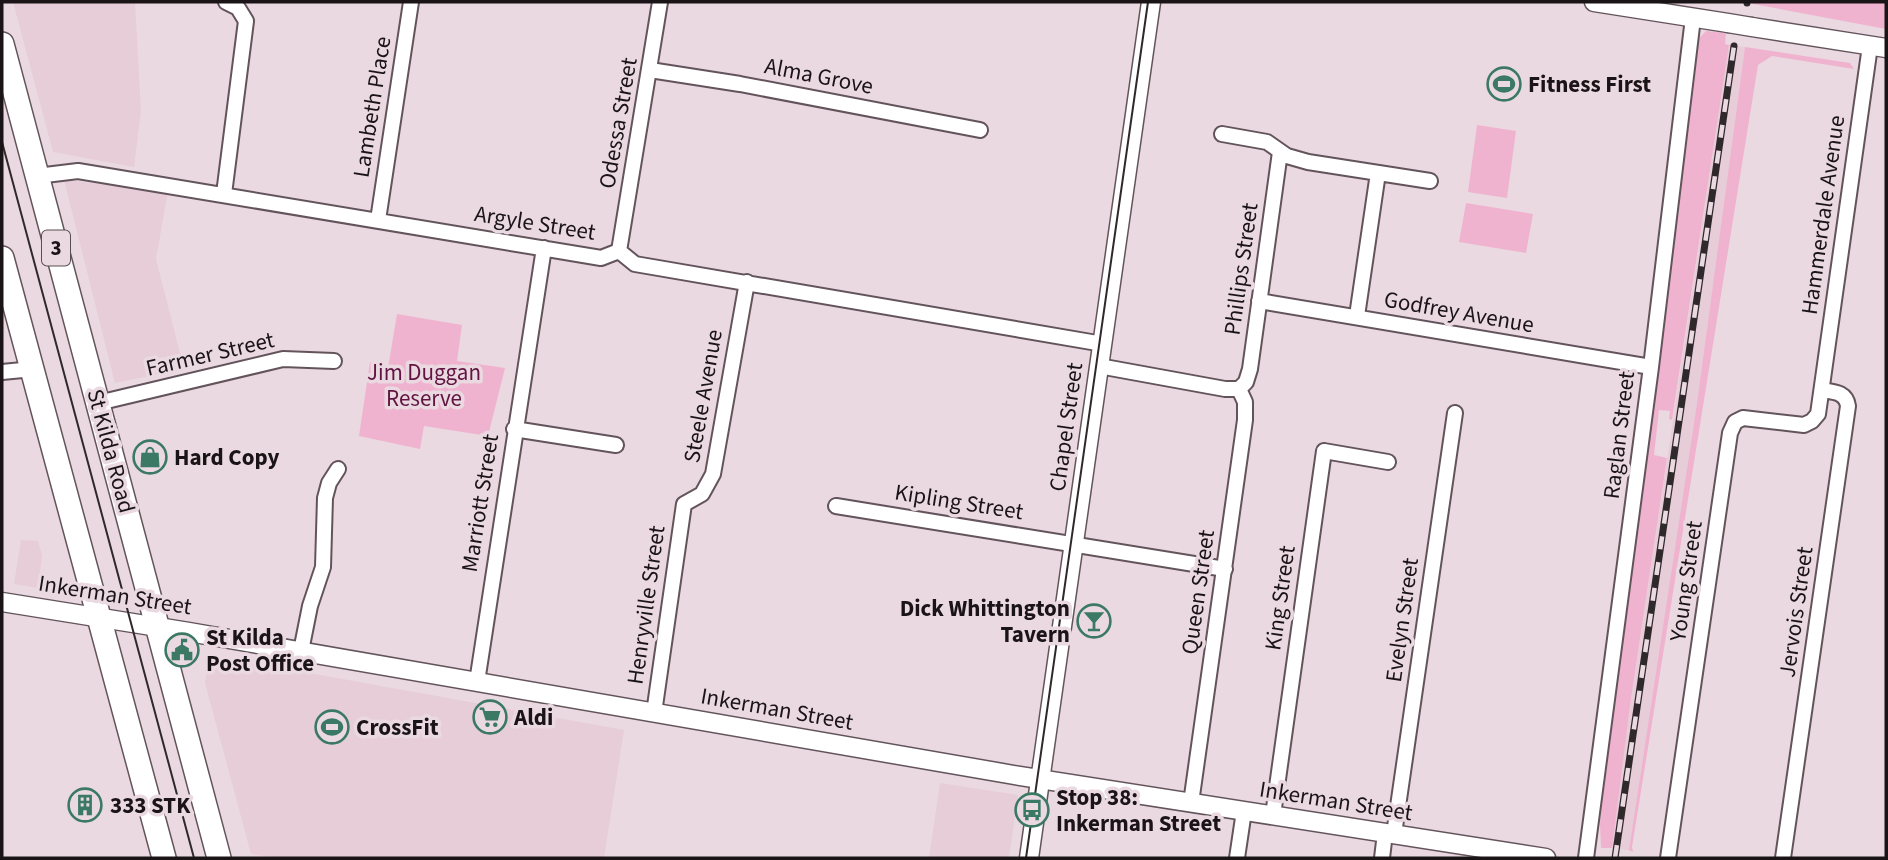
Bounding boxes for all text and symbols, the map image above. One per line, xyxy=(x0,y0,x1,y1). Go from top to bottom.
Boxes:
street label: Lambeth Place xyxy=(345,34,399,180)
street label: Alma Grove xyxy=(762,49,876,103)
street label: Odessa Street xyxy=(590,55,646,191)
sports icon: Fitness First xyxy=(1485,65,1523,103)
place label: Fitness First xyxy=(1528,68,1651,101)
street label: Hammerdale Avenue xyxy=(1793,113,1853,317)
street label: Argyle Street xyxy=(472,197,598,249)
street label: Phillips Street xyxy=(1215,201,1267,337)
road number: 3 xyxy=(42,230,70,266)
street label: Godfrey Avenue xyxy=(1381,283,1537,341)
street label: Farmer Street xyxy=(143,323,278,385)
street label: Steele Avenue xyxy=(675,327,731,465)
park label: Jim Duggan Reserve xyxy=(367,356,481,415)
street label: Chapel Street xyxy=(1041,360,1091,493)
street label: Raglan Street xyxy=(1595,369,1643,501)
street label: St Kilda Road xyxy=(79,385,143,517)
street label: Marriott Street xyxy=(453,431,507,574)
shop icon: Hard Copy xyxy=(131,438,169,476)
place label: Hard Copy xyxy=(174,441,279,474)
street label: Kipling Street xyxy=(892,476,1026,528)
street label: Young Street xyxy=(1661,518,1711,644)
street label: Henryville Street xyxy=(619,523,674,687)
street label: Queen Street xyxy=(1173,527,1223,656)
street label: King Street xyxy=(1256,543,1304,652)
street label: Jervois Street xyxy=(1771,544,1822,679)
street label: Evelyn Street xyxy=(1377,555,1427,684)
street label: Inkerman Street xyxy=(36,567,194,623)
place label: Dick Whittington Tavern xyxy=(900,592,1070,651)
bar icon: Dick Whittington Tavern xyxy=(1075,602,1113,640)
place label: St Kilda Post Office xyxy=(206,621,314,680)
public building icon: St Kilda Post Office xyxy=(163,631,201,669)
street label: Inkerman Street xyxy=(698,679,856,739)
supermarket icon: Aldi xyxy=(471,698,509,736)
place label: Aldi xyxy=(513,701,553,734)
sports icon: CrossFit xyxy=(313,708,351,746)
place label: CrossFit xyxy=(356,711,439,744)
street label: Inkerman Street xyxy=(1257,773,1415,829)
place label: Stop 38: Inkerman Street xyxy=(1056,781,1221,840)
building icon: 333 STK xyxy=(66,786,104,824)
place label: 333 STK xyxy=(110,789,191,822)
bus stop icon: Stop 38: Inkerman Street xyxy=(1013,791,1051,829)

